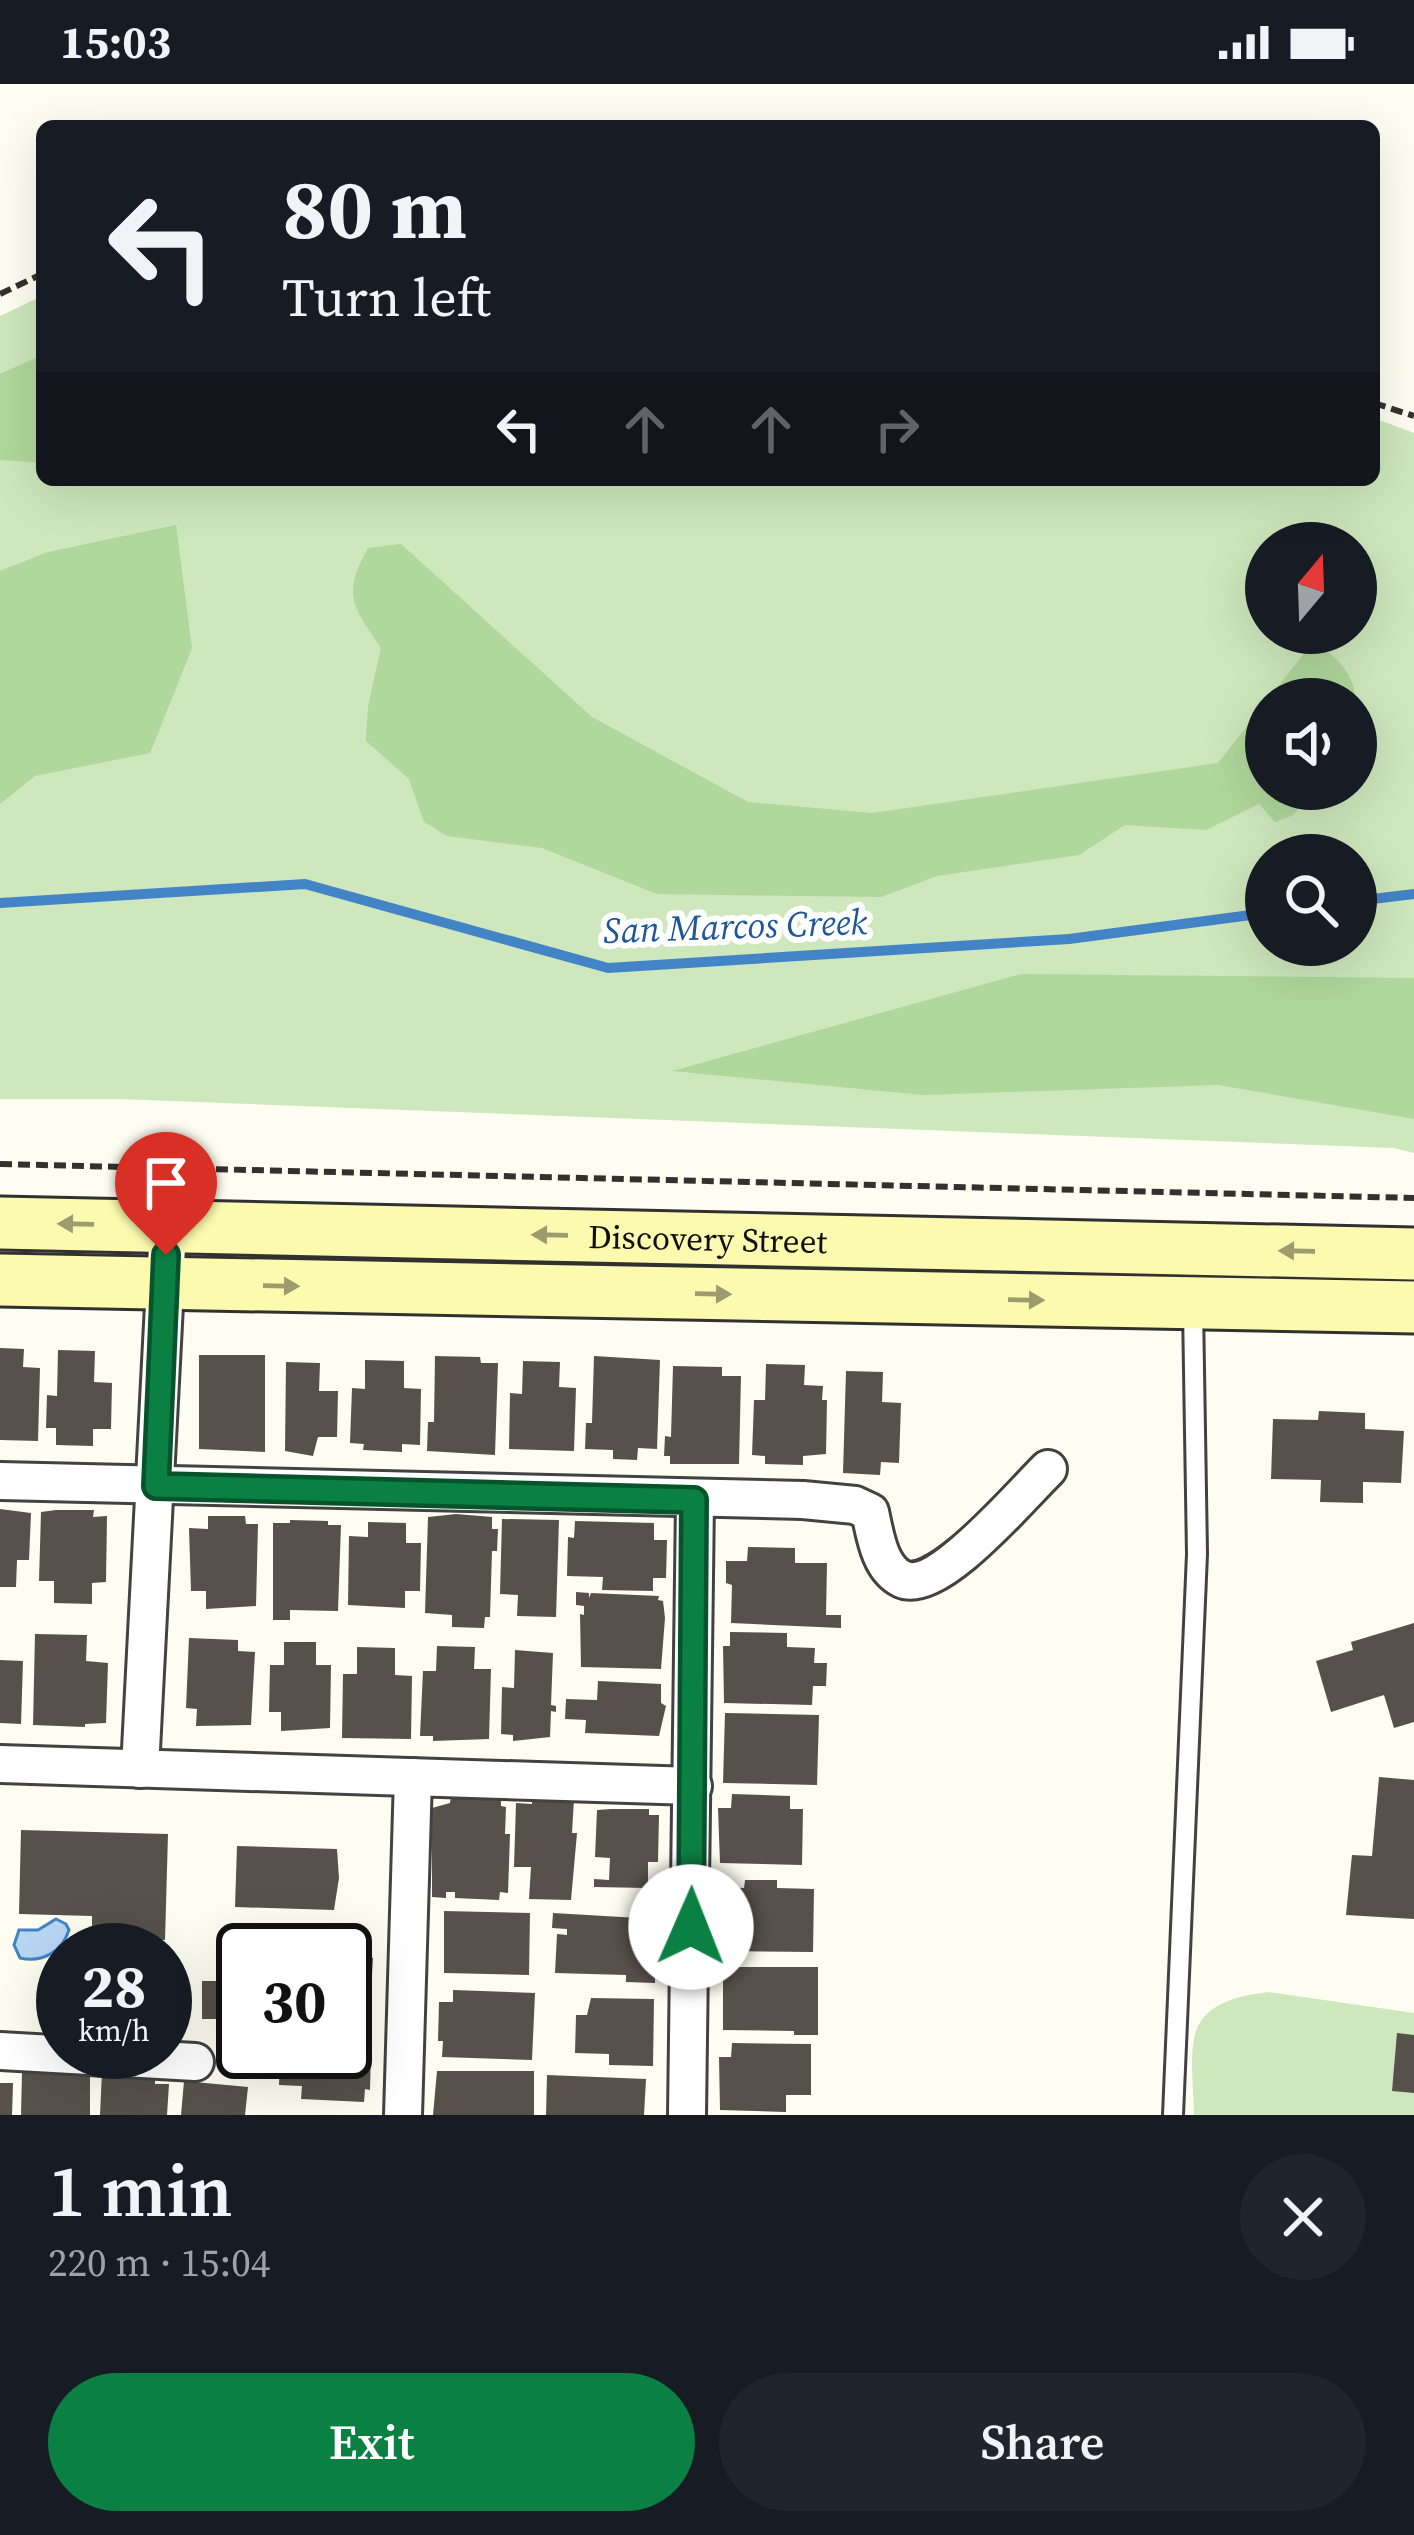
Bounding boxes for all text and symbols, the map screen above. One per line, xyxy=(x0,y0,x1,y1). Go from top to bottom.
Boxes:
text: 15:03 xyxy=(60,11,171,73)
text: 80 m xyxy=(282,151,467,266)
icon: left xyxy=(84,168,240,324)
text: Turn left xyxy=(282,260,491,334)
icon: left xyxy=(486,396,552,462)
icon: ahead xyxy=(612,396,678,462)
icon: ahead xyxy=(738,396,804,462)
icon: right xyxy=(864,396,930,462)
north arrow xyxy=(1245,522,1377,654)
map controls xyxy=(1245,522,1377,966)
button: sound xyxy=(1245,678,1377,810)
button: search xyxy=(1245,834,1377,966)
water label: San Marcos Creek xyxy=(602,897,869,955)
pin xyxy=(115,1132,217,1255)
icon: arrive xyxy=(133,1150,199,1216)
street label: Discovery Street xyxy=(588,1213,828,1264)
one-way arrow xyxy=(56,1215,94,1234)
one-way arrow xyxy=(530,1226,568,1245)
one-way arrow xyxy=(1277,1242,1315,1261)
one-way arrow xyxy=(263,1276,301,1295)
one-way arrow xyxy=(695,1284,733,1304)
one-way arrow xyxy=(1008,1291,1046,1310)
position arrow xyxy=(628,1864,754,1990)
speed limit sign: 30 xyxy=(216,1923,372,2079)
text: 28 xyxy=(81,1945,147,2027)
text: km/h xyxy=(78,2010,150,2051)
text: 1 min xyxy=(48,2141,233,2240)
button: close xyxy=(1240,2154,1366,2280)
text: 220 m · 15:04 xyxy=(48,2236,270,2289)
button: Exit xyxy=(48,2373,695,2511)
button: Share xyxy=(719,2373,1366,2511)

